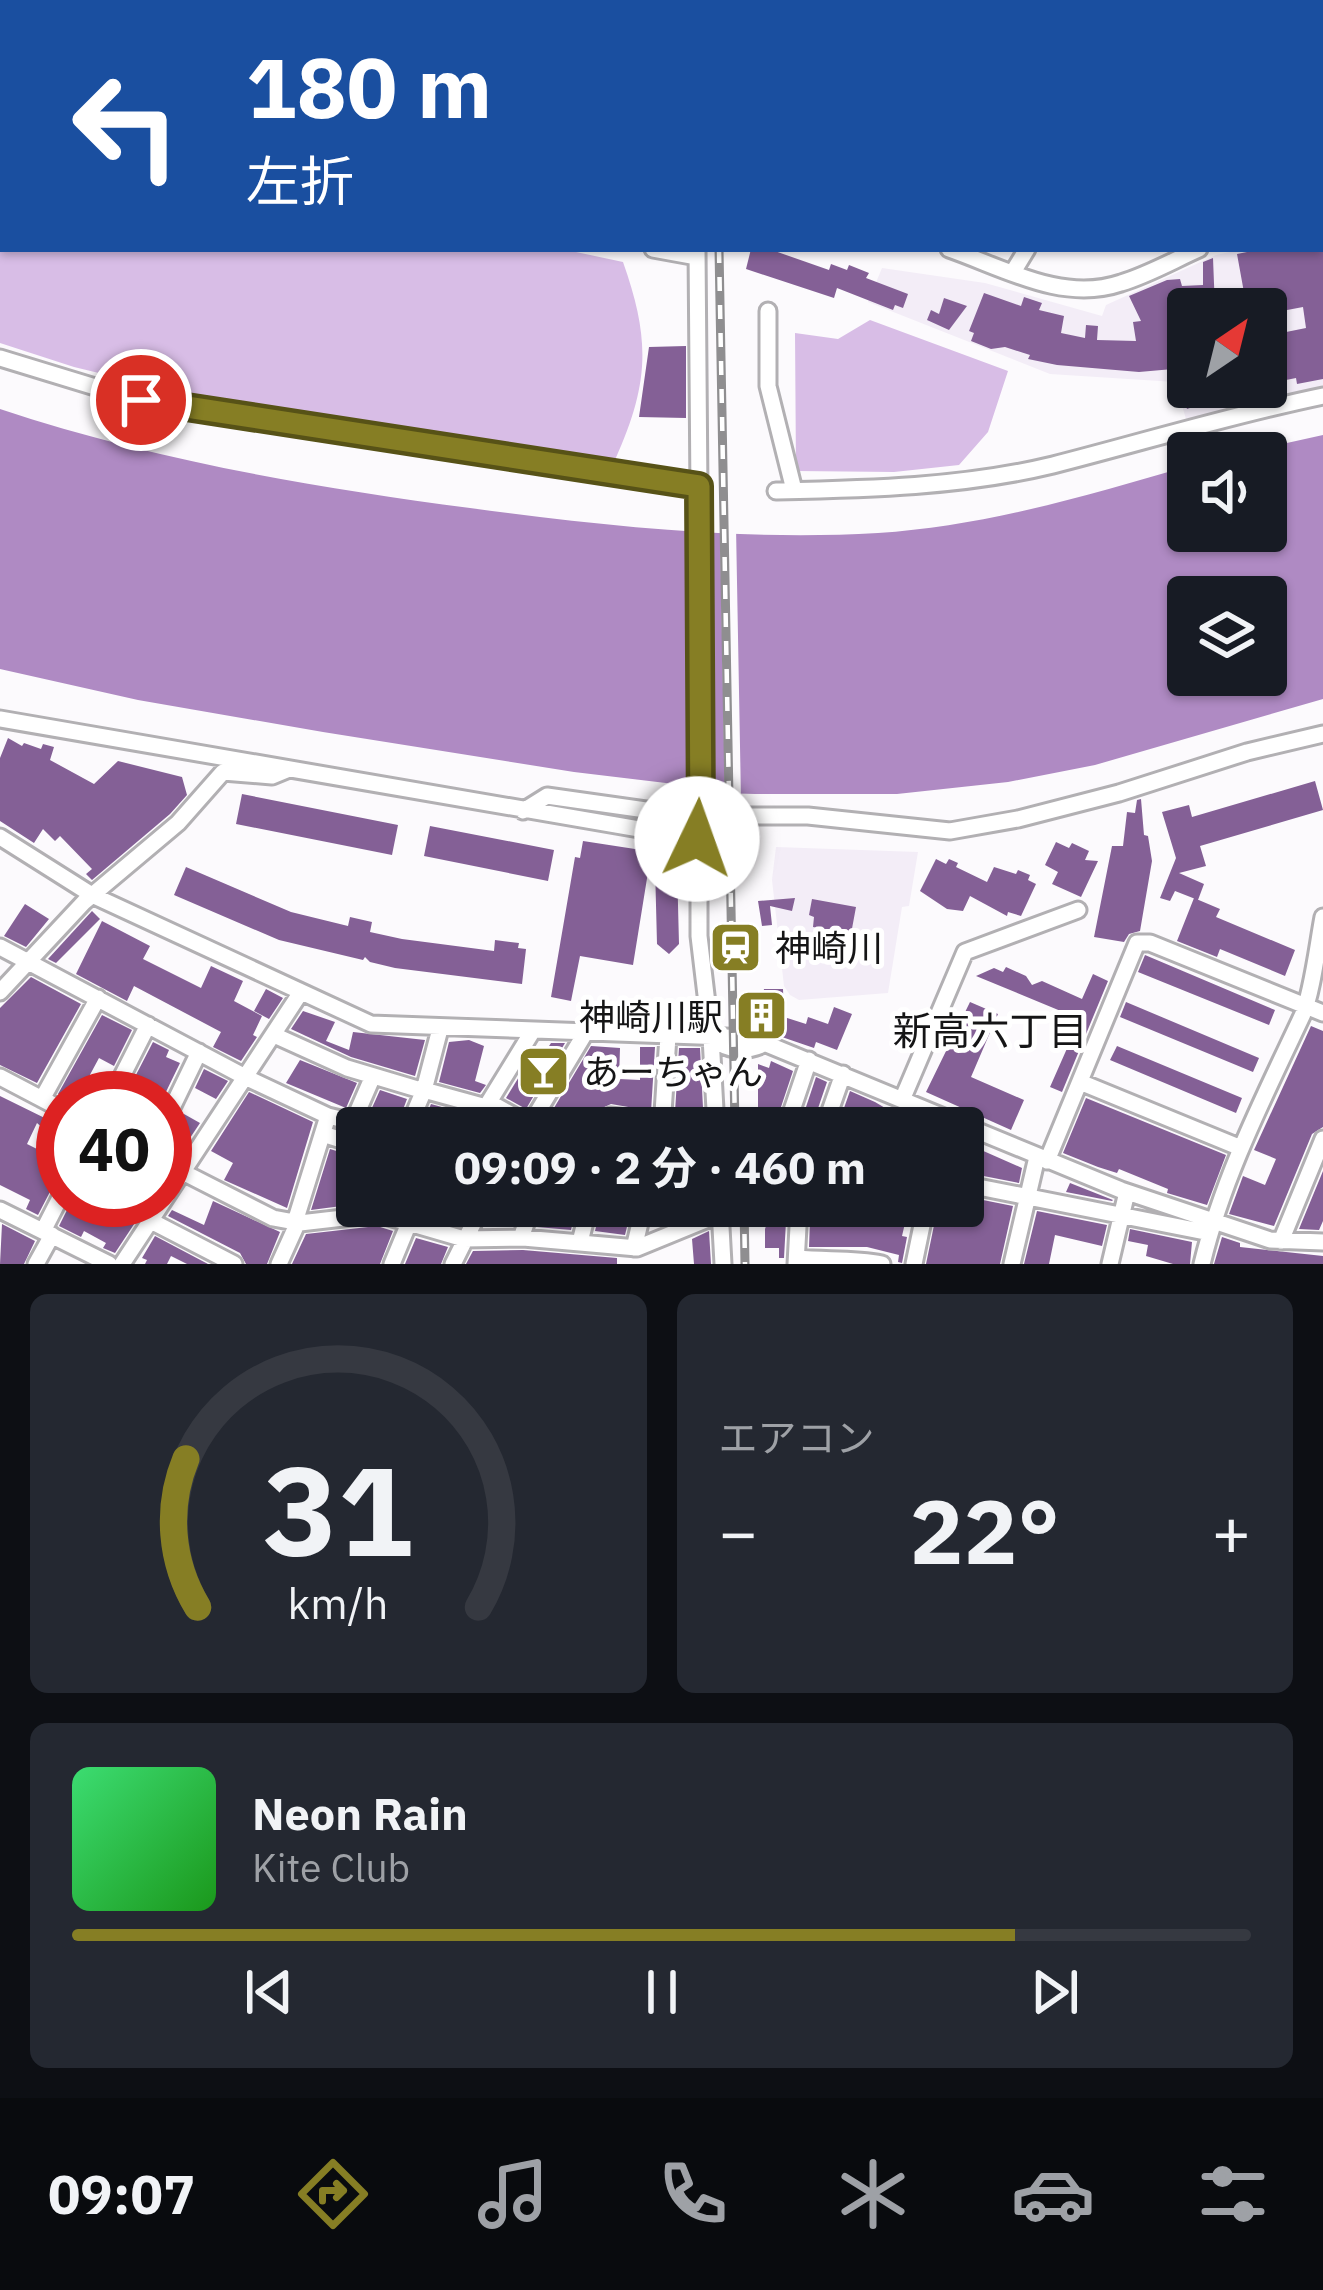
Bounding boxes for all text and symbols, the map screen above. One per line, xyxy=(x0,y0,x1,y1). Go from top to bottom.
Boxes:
text: 180 m xyxy=(246,32,492,141)
icon: left xyxy=(48,48,204,204)
text: 左折 xyxy=(246,146,354,216)
north arrow xyxy=(1167,288,1287,408)
map controls xyxy=(1167,288,1287,696)
pin xyxy=(90,349,192,451)
icon: arrive xyxy=(108,367,174,433)
button: sound xyxy=(1167,432,1287,552)
button: layers xyxy=(1167,576,1287,696)
position arrow xyxy=(634,776,760,902)
station icon: 神崎川 xyxy=(708,919,764,975)
place label: 神崎川 xyxy=(775,924,883,971)
building icon: 神崎川駅 xyxy=(734,988,790,1044)
place label: 神崎川駅 xyxy=(579,993,723,1040)
district label: 新高六丁目 xyxy=(892,1005,1088,1056)
bar icon: あーちゃん xyxy=(516,1043,572,1099)
place label: あーちゃん xyxy=(583,1048,763,1095)
speed limit sign: 40 xyxy=(36,1071,192,1227)
text: 09:09 · 2 分 · 460 m xyxy=(454,1138,866,1196)
text: エアコン xyxy=(719,1412,875,1463)
text: 31 xyxy=(263,1428,413,1590)
text: 22° xyxy=(910,1472,1060,1589)
text: − xyxy=(719,1488,758,1574)
text: + xyxy=(1211,1488,1251,1574)
text: km/h xyxy=(288,1574,389,1630)
text: Neon Rain xyxy=(252,1784,468,1842)
text: Kite Club xyxy=(252,1842,410,1893)
icon: previous xyxy=(236,1959,302,2025)
icon: pause xyxy=(629,1959,695,2025)
icon: next xyxy=(1022,1959,1088,2025)
icon: directions xyxy=(291,2152,375,2236)
icon: music xyxy=(471,2152,555,2236)
icon: phone xyxy=(651,2152,735,2236)
icon: climate xyxy=(831,2152,915,2236)
icon: car xyxy=(1011,2152,1095,2236)
icon: filters xyxy=(1191,2152,1275,2236)
text: 09:07 xyxy=(48,2159,195,2229)

